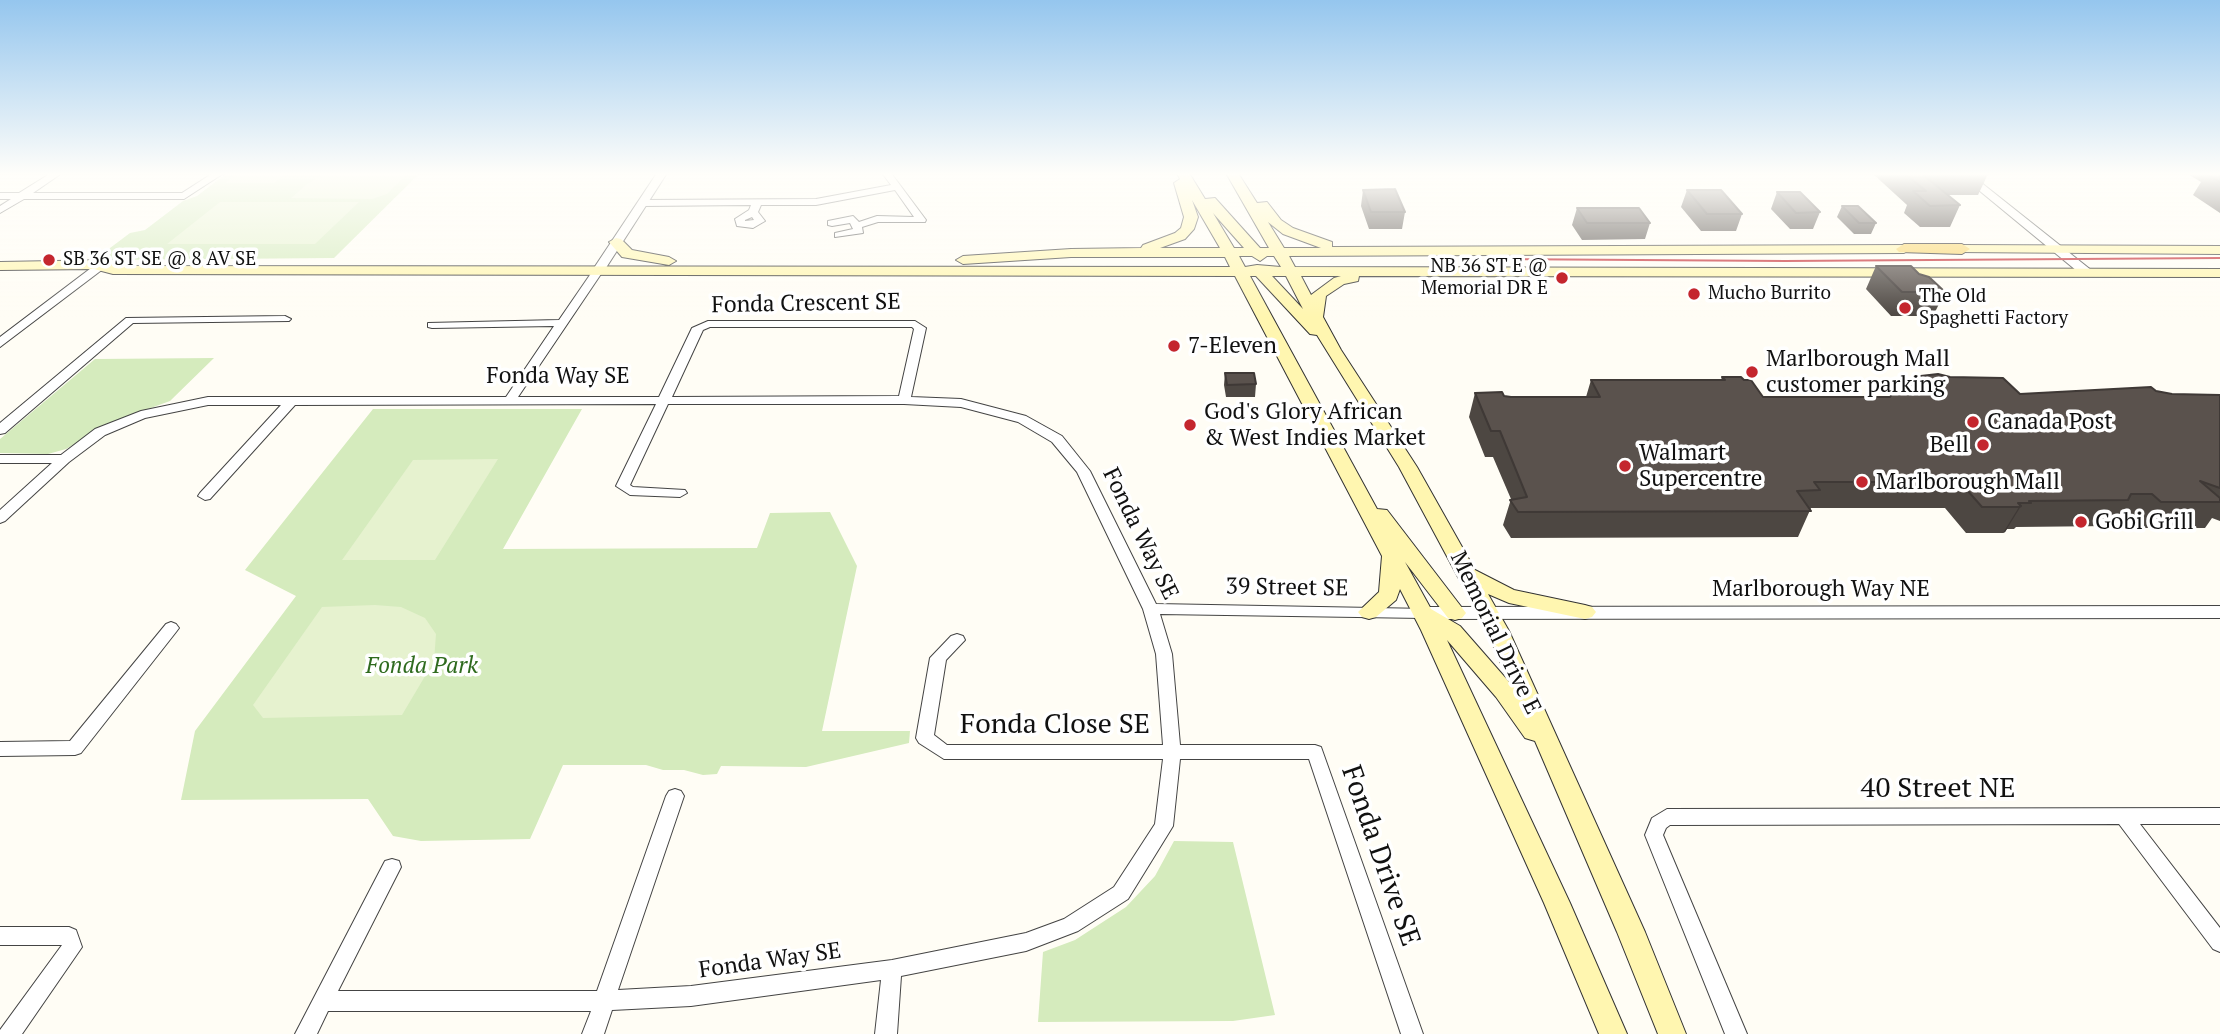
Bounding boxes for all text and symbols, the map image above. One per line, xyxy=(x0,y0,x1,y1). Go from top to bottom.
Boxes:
place label: SB 36 ST SE @ 8 AV SE xyxy=(63,249,256,271)
marker: SB 36 ST SE @ 8 AV SE xyxy=(41,252,57,268)
place label: NB 36 ST E @ Memorial DR E xyxy=(1421,256,1548,300)
marker: NB 36 ST E @ Memorial DR E xyxy=(1554,270,1570,286)
place label: Mucho Burrito xyxy=(1708,283,1831,305)
marker: Mucho Burrito xyxy=(1686,286,1702,302)
place label: The Old Spaghetti Factory xyxy=(1919,286,2068,330)
street label: Fonda Crescent SE xyxy=(711,289,901,319)
marker: The Old Spaghetti Factory xyxy=(1897,300,1913,316)
place label: 7-Eleven xyxy=(1188,332,1277,360)
marker: 7-Eleven xyxy=(1166,338,1182,354)
place label: Marlborough Mall customer parking xyxy=(1766,345,1950,399)
street label: Fonda Way SE xyxy=(486,362,630,390)
marker: Marlborough Mall customer parking xyxy=(1744,364,1760,380)
place label: God's Glory African & West Indies Market xyxy=(1204,398,1426,452)
place label: Canada Post xyxy=(1987,408,2113,436)
marker: Canada Post xyxy=(1965,414,1981,430)
marker: God's Glory African & West Indies Market xyxy=(1182,417,1198,433)
place label: Bell xyxy=(1929,431,1969,459)
marker: Bell xyxy=(1975,437,1991,453)
place label: Walmart Supercentre xyxy=(1639,439,1762,493)
marker: Walmart Supercentre xyxy=(1617,458,1633,474)
street label: Fonda Way SE xyxy=(1096,464,1184,604)
place label: Marlborough Mall xyxy=(1876,468,2060,496)
marker: Marlborough Mall xyxy=(1854,474,1870,490)
place label: Gobi Grill xyxy=(2095,508,2194,536)
marker: Gobi Grill xyxy=(2073,514,2089,530)
street label: Memorial Drive E xyxy=(1444,547,1546,719)
street label: 39 Street SE xyxy=(1225,573,1349,603)
street label: Marlborough Way NE xyxy=(1712,575,1930,603)
park label: Fonda Park xyxy=(366,652,478,680)
street label: Fonda Close SE xyxy=(960,708,1150,742)
street label: Fonda Drive SE xyxy=(1333,761,1427,951)
street label: 40 Street NE xyxy=(1861,772,2015,806)
street label: Fonda Way SE xyxy=(697,937,843,985)

